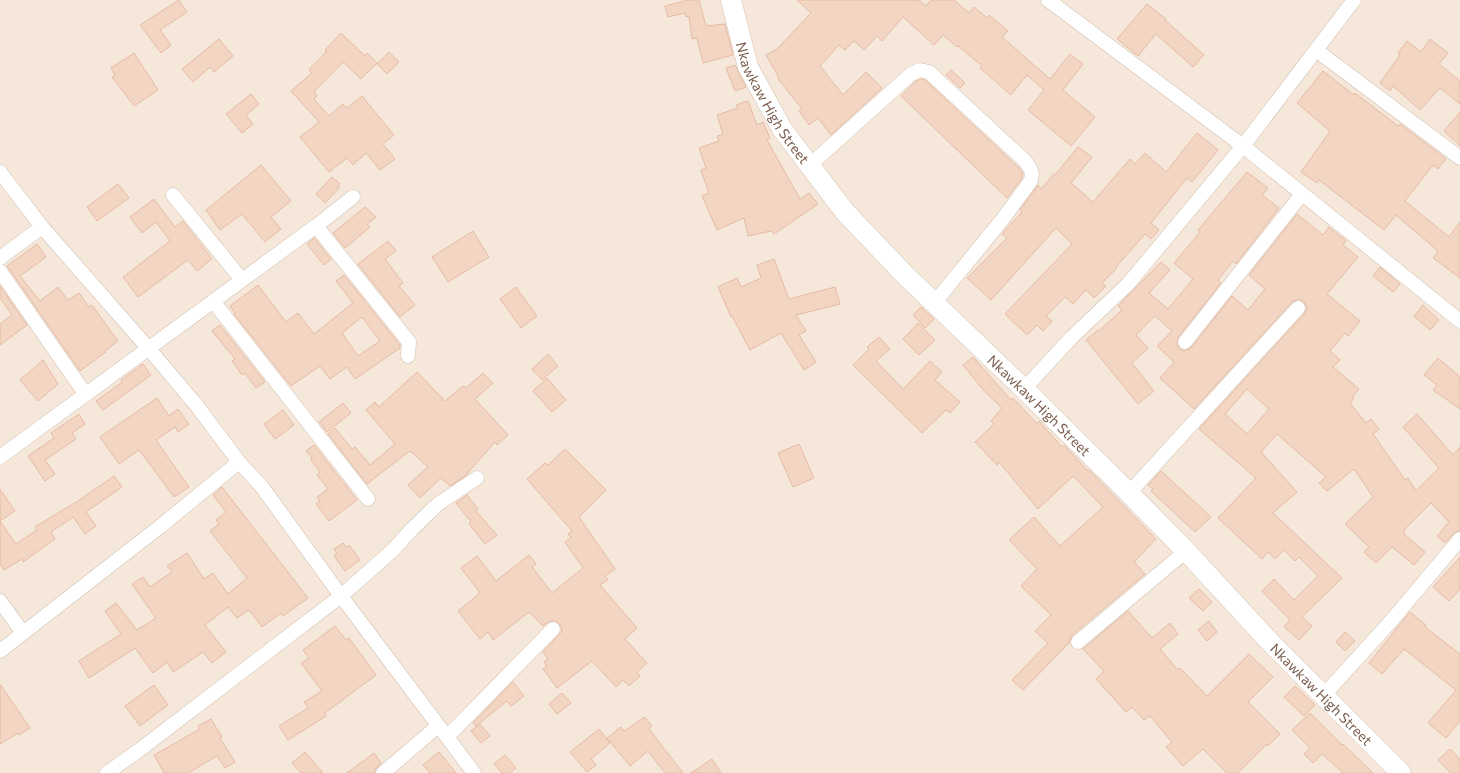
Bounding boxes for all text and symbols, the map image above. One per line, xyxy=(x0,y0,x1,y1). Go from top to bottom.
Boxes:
street label: Nkawkaw High Street xyxy=(733,40,814,167)
street label: Nkawkaw High Street xyxy=(985,351,1095,459)
street label: Nkawkaw High Street xyxy=(1267,639,1376,748)

